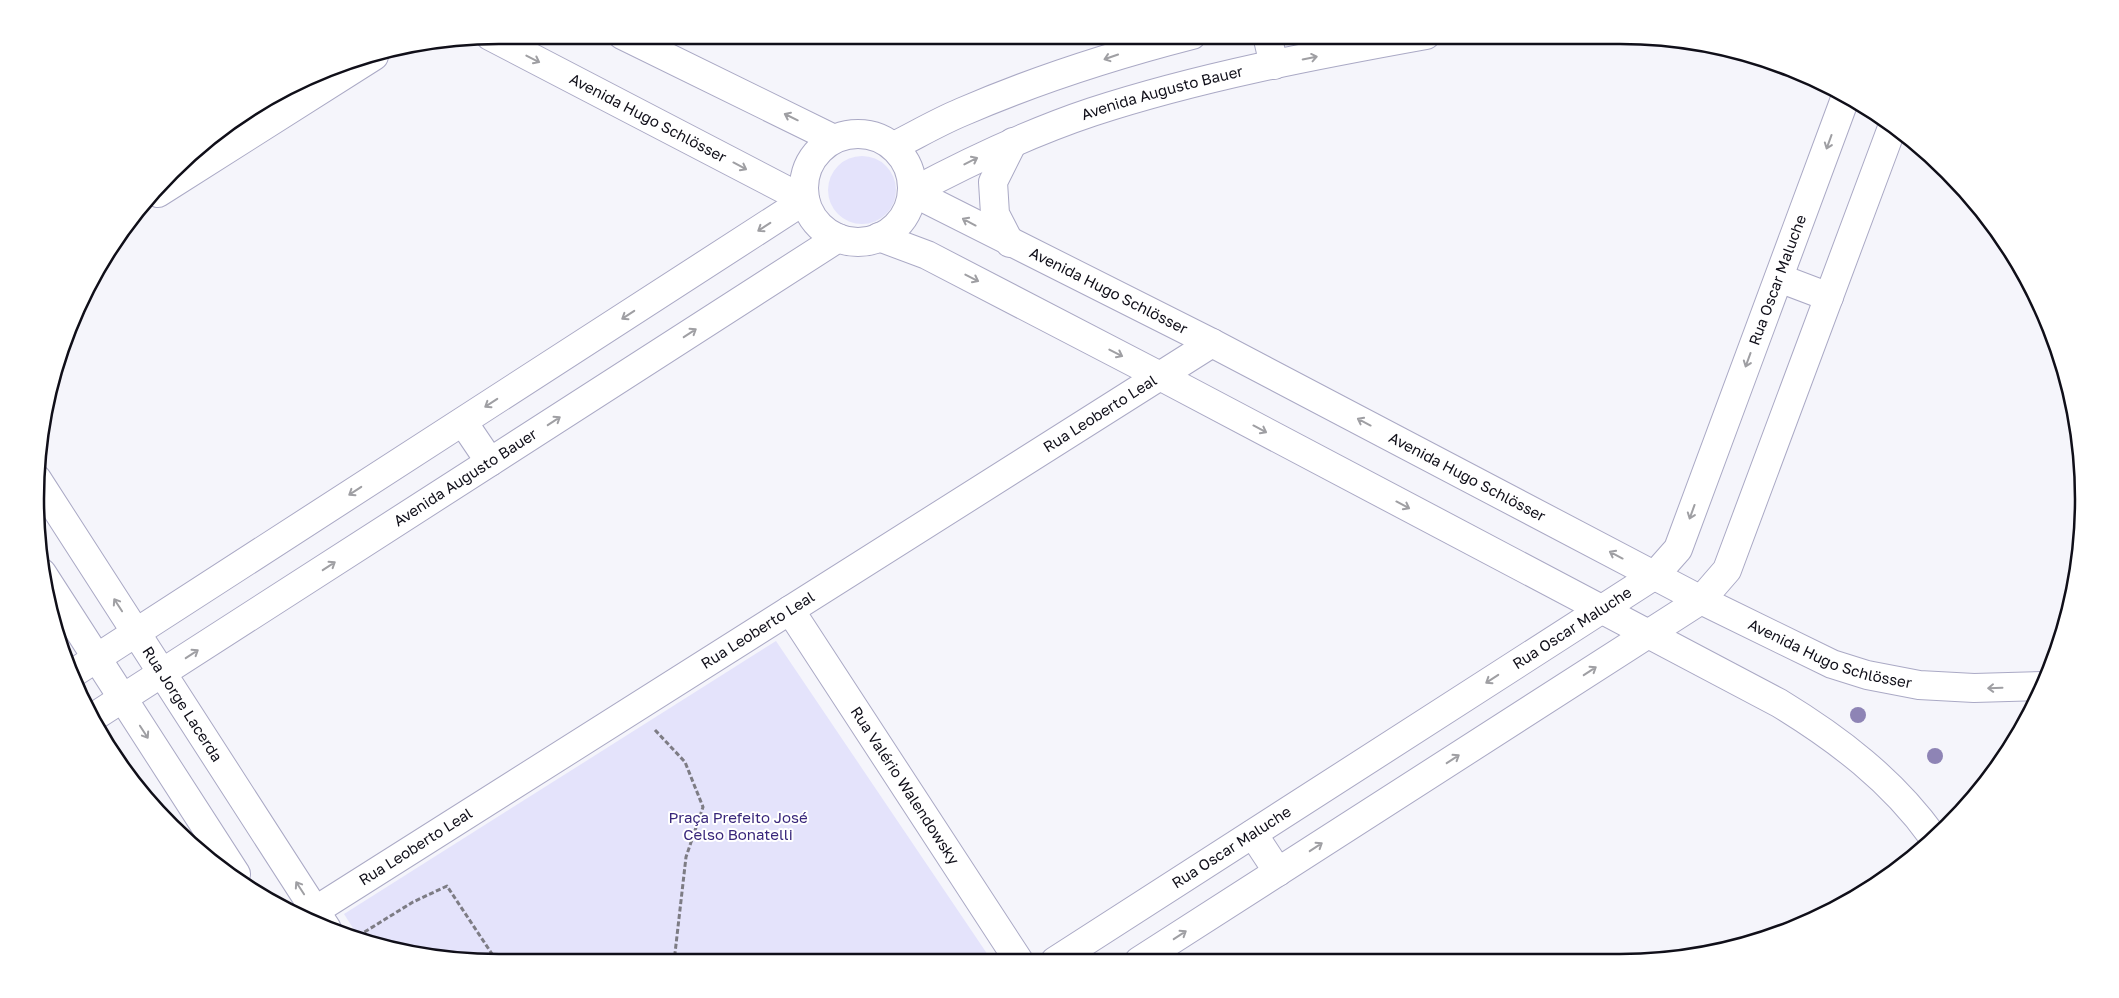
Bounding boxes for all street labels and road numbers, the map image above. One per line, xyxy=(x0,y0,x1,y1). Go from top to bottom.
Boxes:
street label: Avenida Augusto Bauer xyxy=(1079,61,1245,123)
street label: Avenida Hugo Schlösser xyxy=(567,69,730,166)
street label: Rua Oscar Maluche xyxy=(1744,212,1809,348)
street label: Avenida Hugo Schlösser xyxy=(1027,243,1191,337)
street label: Rua Leoberto Leal xyxy=(1040,370,1160,455)
street label: Avenida Augusto Bauer xyxy=(390,424,540,530)
street label: Avenida Hugo Schlösser xyxy=(1386,428,1549,525)
street label: Rua Oscar Maluche xyxy=(1509,582,1635,672)
street label: Rua Leoberto Leal xyxy=(697,587,818,672)
street label: Avenida Hugo Schlösser xyxy=(1746,615,1914,691)
street label: Rua Jorge Lacerda xyxy=(139,643,227,765)
street label: Rua Valério Walendowsky xyxy=(847,703,964,868)
street label: Rua Oscar Maluche xyxy=(1168,801,1294,891)
street label: Rua Leoberto Leal xyxy=(355,803,475,889)

